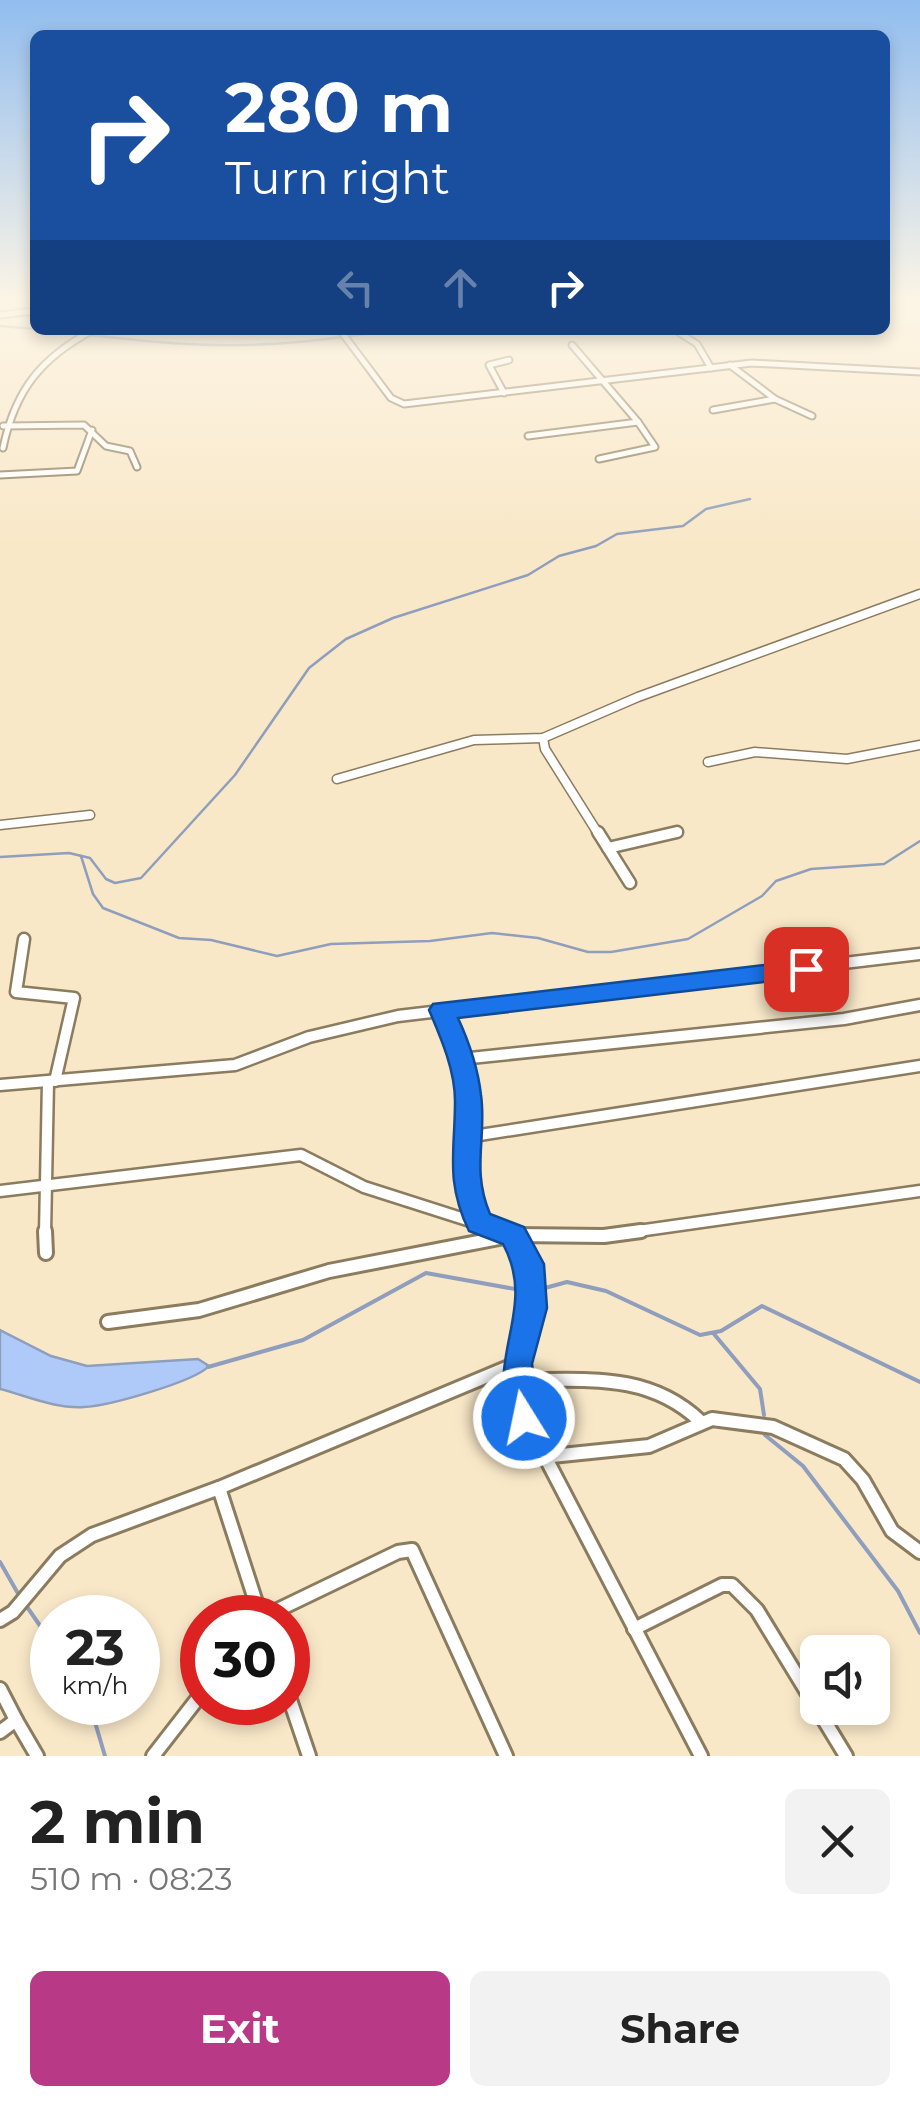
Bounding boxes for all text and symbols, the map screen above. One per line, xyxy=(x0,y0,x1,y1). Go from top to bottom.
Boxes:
text: 280 m xyxy=(225,64,453,150)
icon: right xyxy=(60,70,190,200)
text: Turn right xyxy=(225,150,450,205)
icon: left xyxy=(328,260,383,315)
icon: ahead xyxy=(433,260,488,315)
icon: right xyxy=(538,260,593,315)
pin xyxy=(764,927,849,1012)
icon: arrive xyxy=(779,942,834,997)
position arrow xyxy=(472,1366,576,1470)
speed limit sign: 30 xyxy=(180,1595,310,1725)
text: 23 xyxy=(65,1617,125,1678)
map controls xyxy=(800,1635,890,1725)
button: sound xyxy=(800,1635,890,1725)
text: km/h xyxy=(62,1670,128,1700)
text: 2 min xyxy=(30,1785,205,1858)
button: close xyxy=(785,1789,890,1894)
text: 510 m · 08:23 xyxy=(30,1859,233,1898)
button: Exit xyxy=(30,1971,450,2086)
button: Share xyxy=(470,1971,890,2086)

